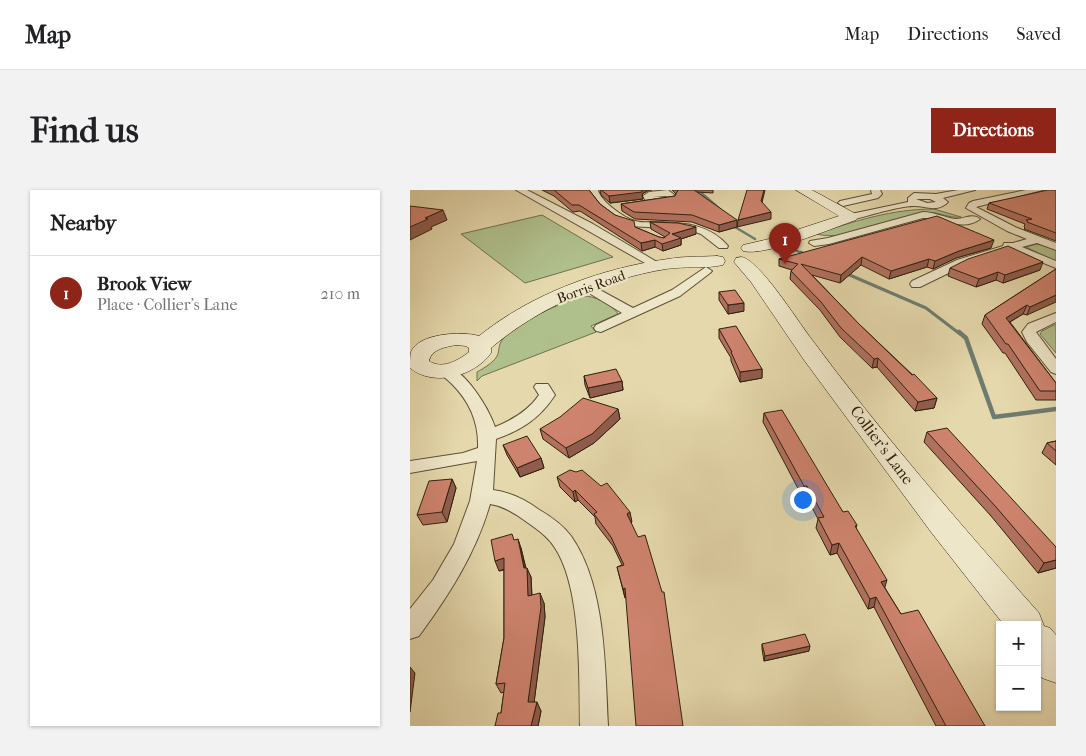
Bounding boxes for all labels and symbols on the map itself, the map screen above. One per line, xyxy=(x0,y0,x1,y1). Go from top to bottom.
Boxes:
pin: 1 xyxy=(769,223,801,264)
street label: Borris Road xyxy=(555,267,628,307)
street label: Collier's Lane xyxy=(846,402,918,488)
your location xyxy=(790,487,816,513)

